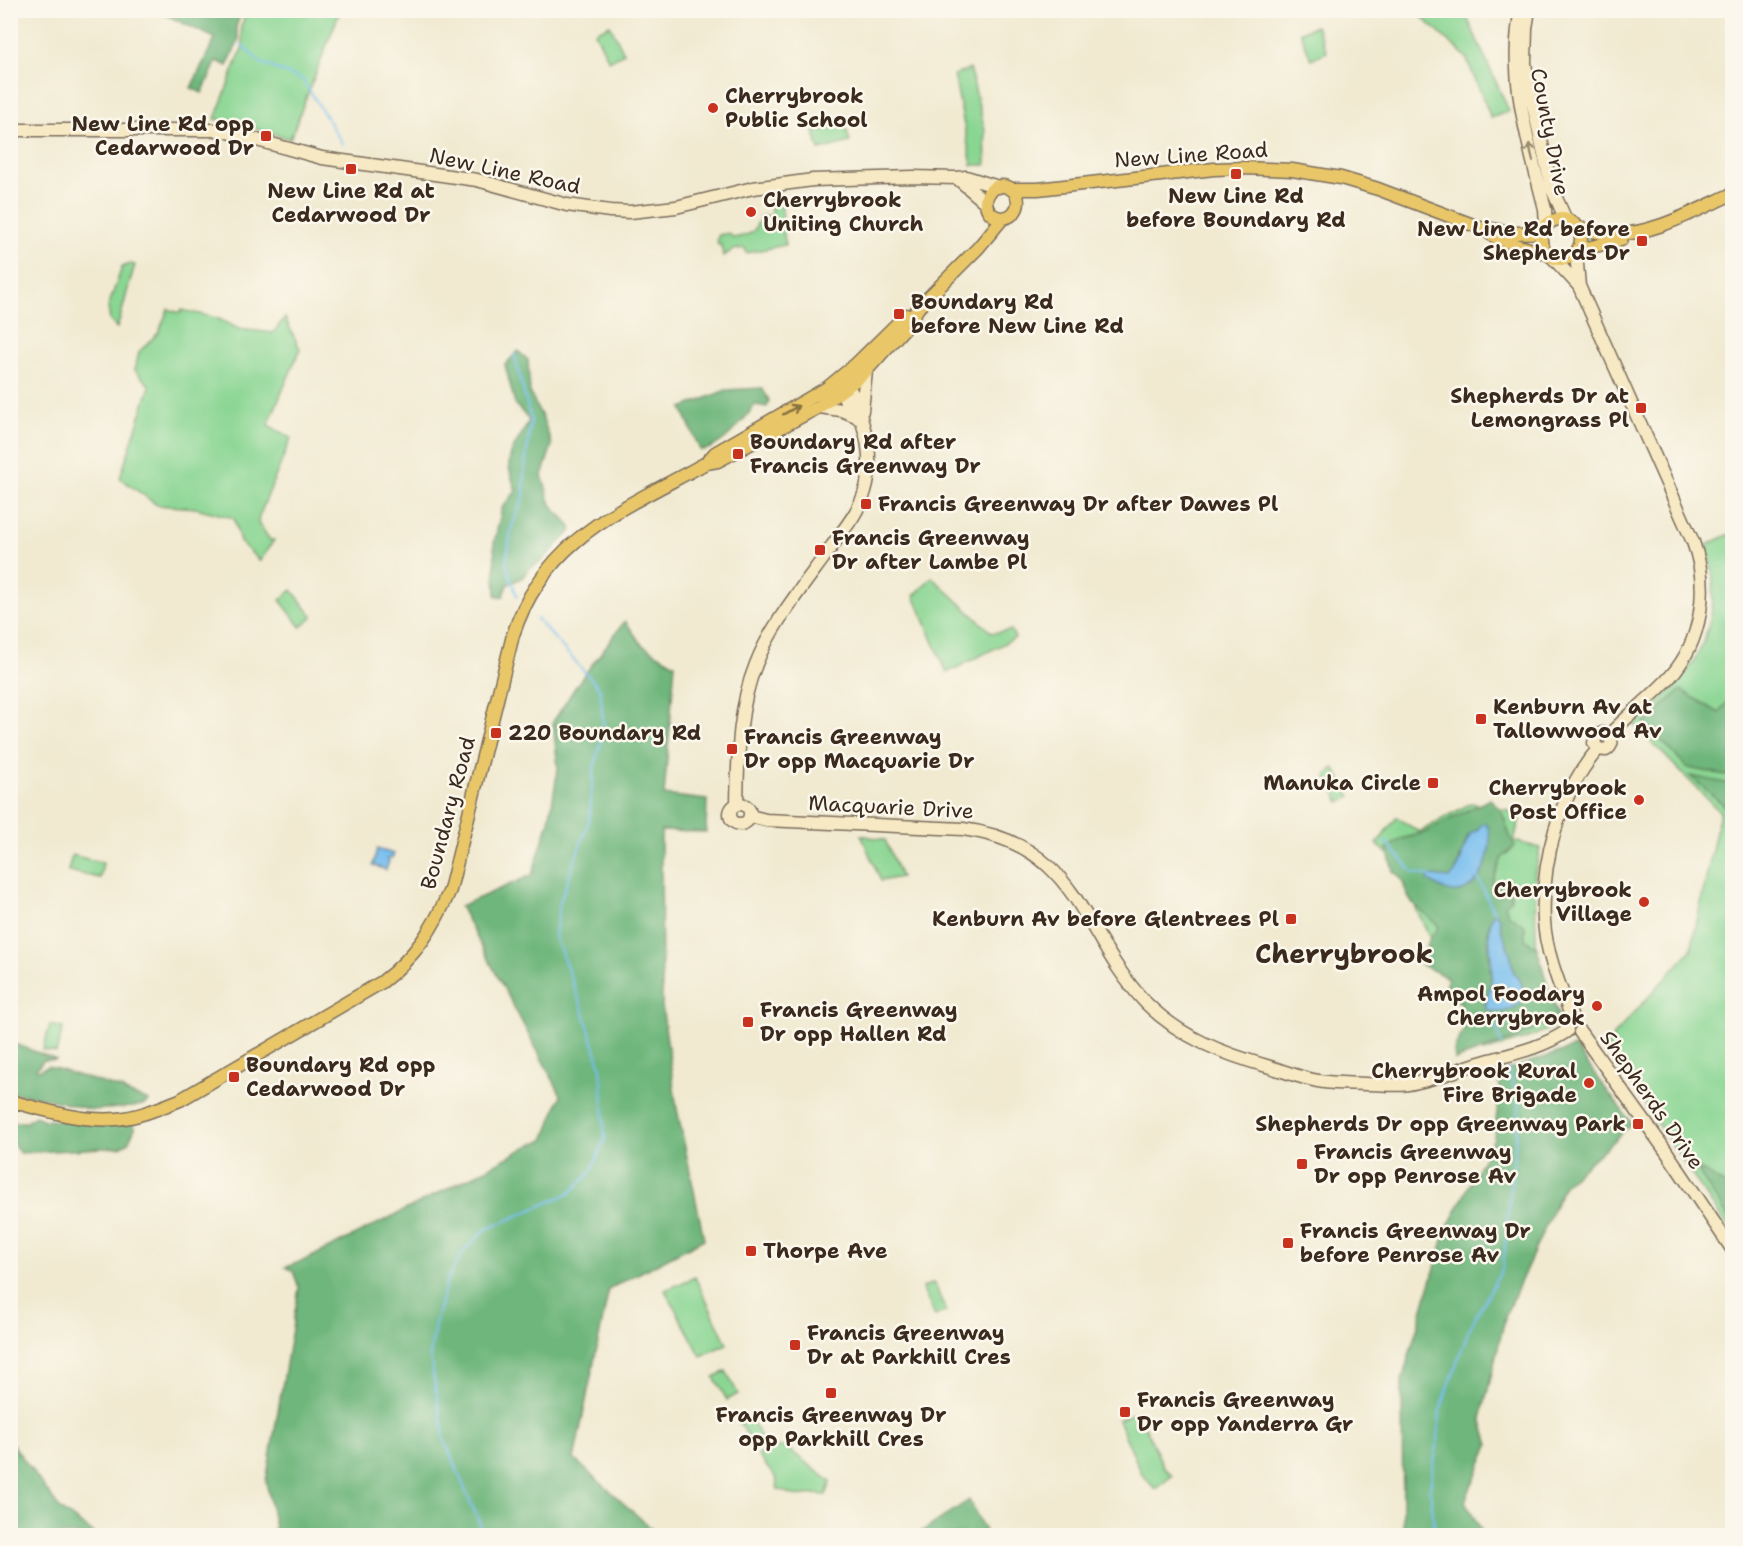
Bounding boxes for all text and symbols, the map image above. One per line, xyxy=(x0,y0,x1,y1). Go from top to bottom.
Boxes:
street label: County Drive xyxy=(1524,66,1576,198)
place label: Cherrybrook Public School xyxy=(725,82,868,134)
marker: Cherrybrook Public School xyxy=(706,101,720,115)
place label: New Line Rd opp Cedarwood Dr xyxy=(71,110,254,162)
marker: New Line Rd opp Cedarwood Dr xyxy=(259,129,273,143)
street label: New Line Road xyxy=(1113,136,1269,174)
street label: New Line Road xyxy=(427,141,583,201)
one-way arrow xyxy=(1525,142,1537,161)
marker: New Line Rd at Cedarwood Dr xyxy=(344,162,358,176)
marker: New Line Rd before Boundary Rd xyxy=(1229,167,1243,181)
place label: New Line Rd at Cedarwood Dr xyxy=(267,177,435,229)
place label: New Line Rd before Boundary Rd xyxy=(1126,182,1346,234)
place label: Cherrybrook Uniting Church xyxy=(763,186,924,238)
marker: Cherrybrook Uniting Church xyxy=(744,205,758,219)
place label: New Line Rd before Shepherds Dr xyxy=(1417,215,1630,267)
marker: New Line Rd before Shepherds Dr xyxy=(1635,234,1649,248)
place label: Boundary Rd before New Line Rd xyxy=(911,288,1124,340)
marker: Boundary Rd before New Line Rd xyxy=(892,307,906,321)
place label: Shepherds Dr at Lemongrass Pl xyxy=(1450,382,1629,434)
marker: Shepherds Dr at Lemongrass Pl xyxy=(1634,401,1648,415)
one-way arrow xyxy=(781,404,799,415)
place label: Boundary Rd after Francis Greenway Dr xyxy=(750,428,981,480)
marker: Boundary Rd after Francis Greenway Dr xyxy=(731,447,745,461)
place label: Francis Greenway Dr after Dawes Pl xyxy=(878,490,1278,518)
marker: Francis Greenway Dr after Dawes Pl xyxy=(859,497,873,511)
place label: Francis Greenway Dr after Lambe Pl xyxy=(832,524,1030,576)
marker: Francis Greenway Dr after Lambe Pl xyxy=(813,543,827,557)
place label: Kenburn Av at Tallowwood Av xyxy=(1493,693,1662,745)
marker: Kenburn Av at Tallowwood Av xyxy=(1474,712,1488,726)
place label: 220 Boundary Rd xyxy=(508,719,701,747)
place label: Francis Greenway Dr opp Macquarie Dr xyxy=(744,723,974,775)
marker: 220 Boundary Rd xyxy=(489,726,503,740)
street label: Boundary Road xyxy=(414,733,482,893)
marker: Francis Greenway Dr opp Macquarie Dr xyxy=(725,742,739,756)
place label: Manuka Circle xyxy=(1263,769,1421,797)
place label: Cherrybrook Post Office xyxy=(1488,774,1627,826)
marker: Manuka Circle xyxy=(1426,776,1440,790)
street label: Macquarie Drive xyxy=(808,789,974,825)
marker: Cherrybrook Post Office xyxy=(1632,793,1646,807)
place label: Cherrybrook Village xyxy=(1493,876,1632,928)
marker: Cherrybrook Village xyxy=(1637,895,1651,909)
place label: Kenburn Av before Glentrees Pl xyxy=(932,905,1279,933)
marker: Kenburn Av before Glentrees Pl xyxy=(1284,912,1298,926)
district label: Cherrybrook xyxy=(1255,935,1433,972)
place label: Ampol Foodary Cherrybrook xyxy=(1417,980,1585,1032)
place label: Francis Greenway Dr opp Hallen Rd xyxy=(760,996,958,1048)
marker: Ampol Foodary Cherrybrook xyxy=(1590,999,1604,1013)
marker: Francis Greenway Dr opp Hallen Rd xyxy=(741,1015,755,1029)
street label: Shepherds Drive xyxy=(1594,1025,1710,1175)
place label: Boundary Rd opp Cedarwood Dr xyxy=(246,1051,435,1103)
place label: Cherrybrook Rural Fire Brigade xyxy=(1371,1057,1577,1109)
marker: Boundary Rd opp Cedarwood Dr xyxy=(227,1070,241,1084)
marker: Cherrybrook Rural Fire Brigade xyxy=(1582,1076,1596,1090)
place label: Shepherds Dr opp Greenway Park xyxy=(1255,1110,1626,1138)
marker: Shepherds Dr opp Greenway Park xyxy=(1631,1117,1645,1131)
place label: Francis Greenway Dr opp Penrose Av xyxy=(1314,1138,1516,1190)
marker: Francis Greenway Dr opp Penrose Av xyxy=(1295,1157,1309,1171)
place label: Francis Greenway Dr before Penrose Av xyxy=(1300,1217,1531,1269)
marker: Francis Greenway Dr before Penrose Av xyxy=(1281,1236,1295,1250)
place label: Thorpe Ave xyxy=(763,1237,888,1265)
marker: Thorpe Ave xyxy=(744,1244,758,1258)
place label: Francis Greenway Dr at Parkhill Cres xyxy=(807,1319,1011,1371)
marker: Francis Greenway Dr at Parkhill Cres xyxy=(788,1338,802,1352)
marker: Francis Greenway Dr opp Parkhill Cres xyxy=(824,1386,838,1400)
place label: Francis Greenway Dr opp Yanderra Gr xyxy=(1137,1386,1353,1438)
place label: Francis Greenway Dr opp Parkhill Cres xyxy=(716,1401,946,1453)
marker: Francis Greenway Dr opp Yanderra Gr xyxy=(1118,1405,1132,1419)

